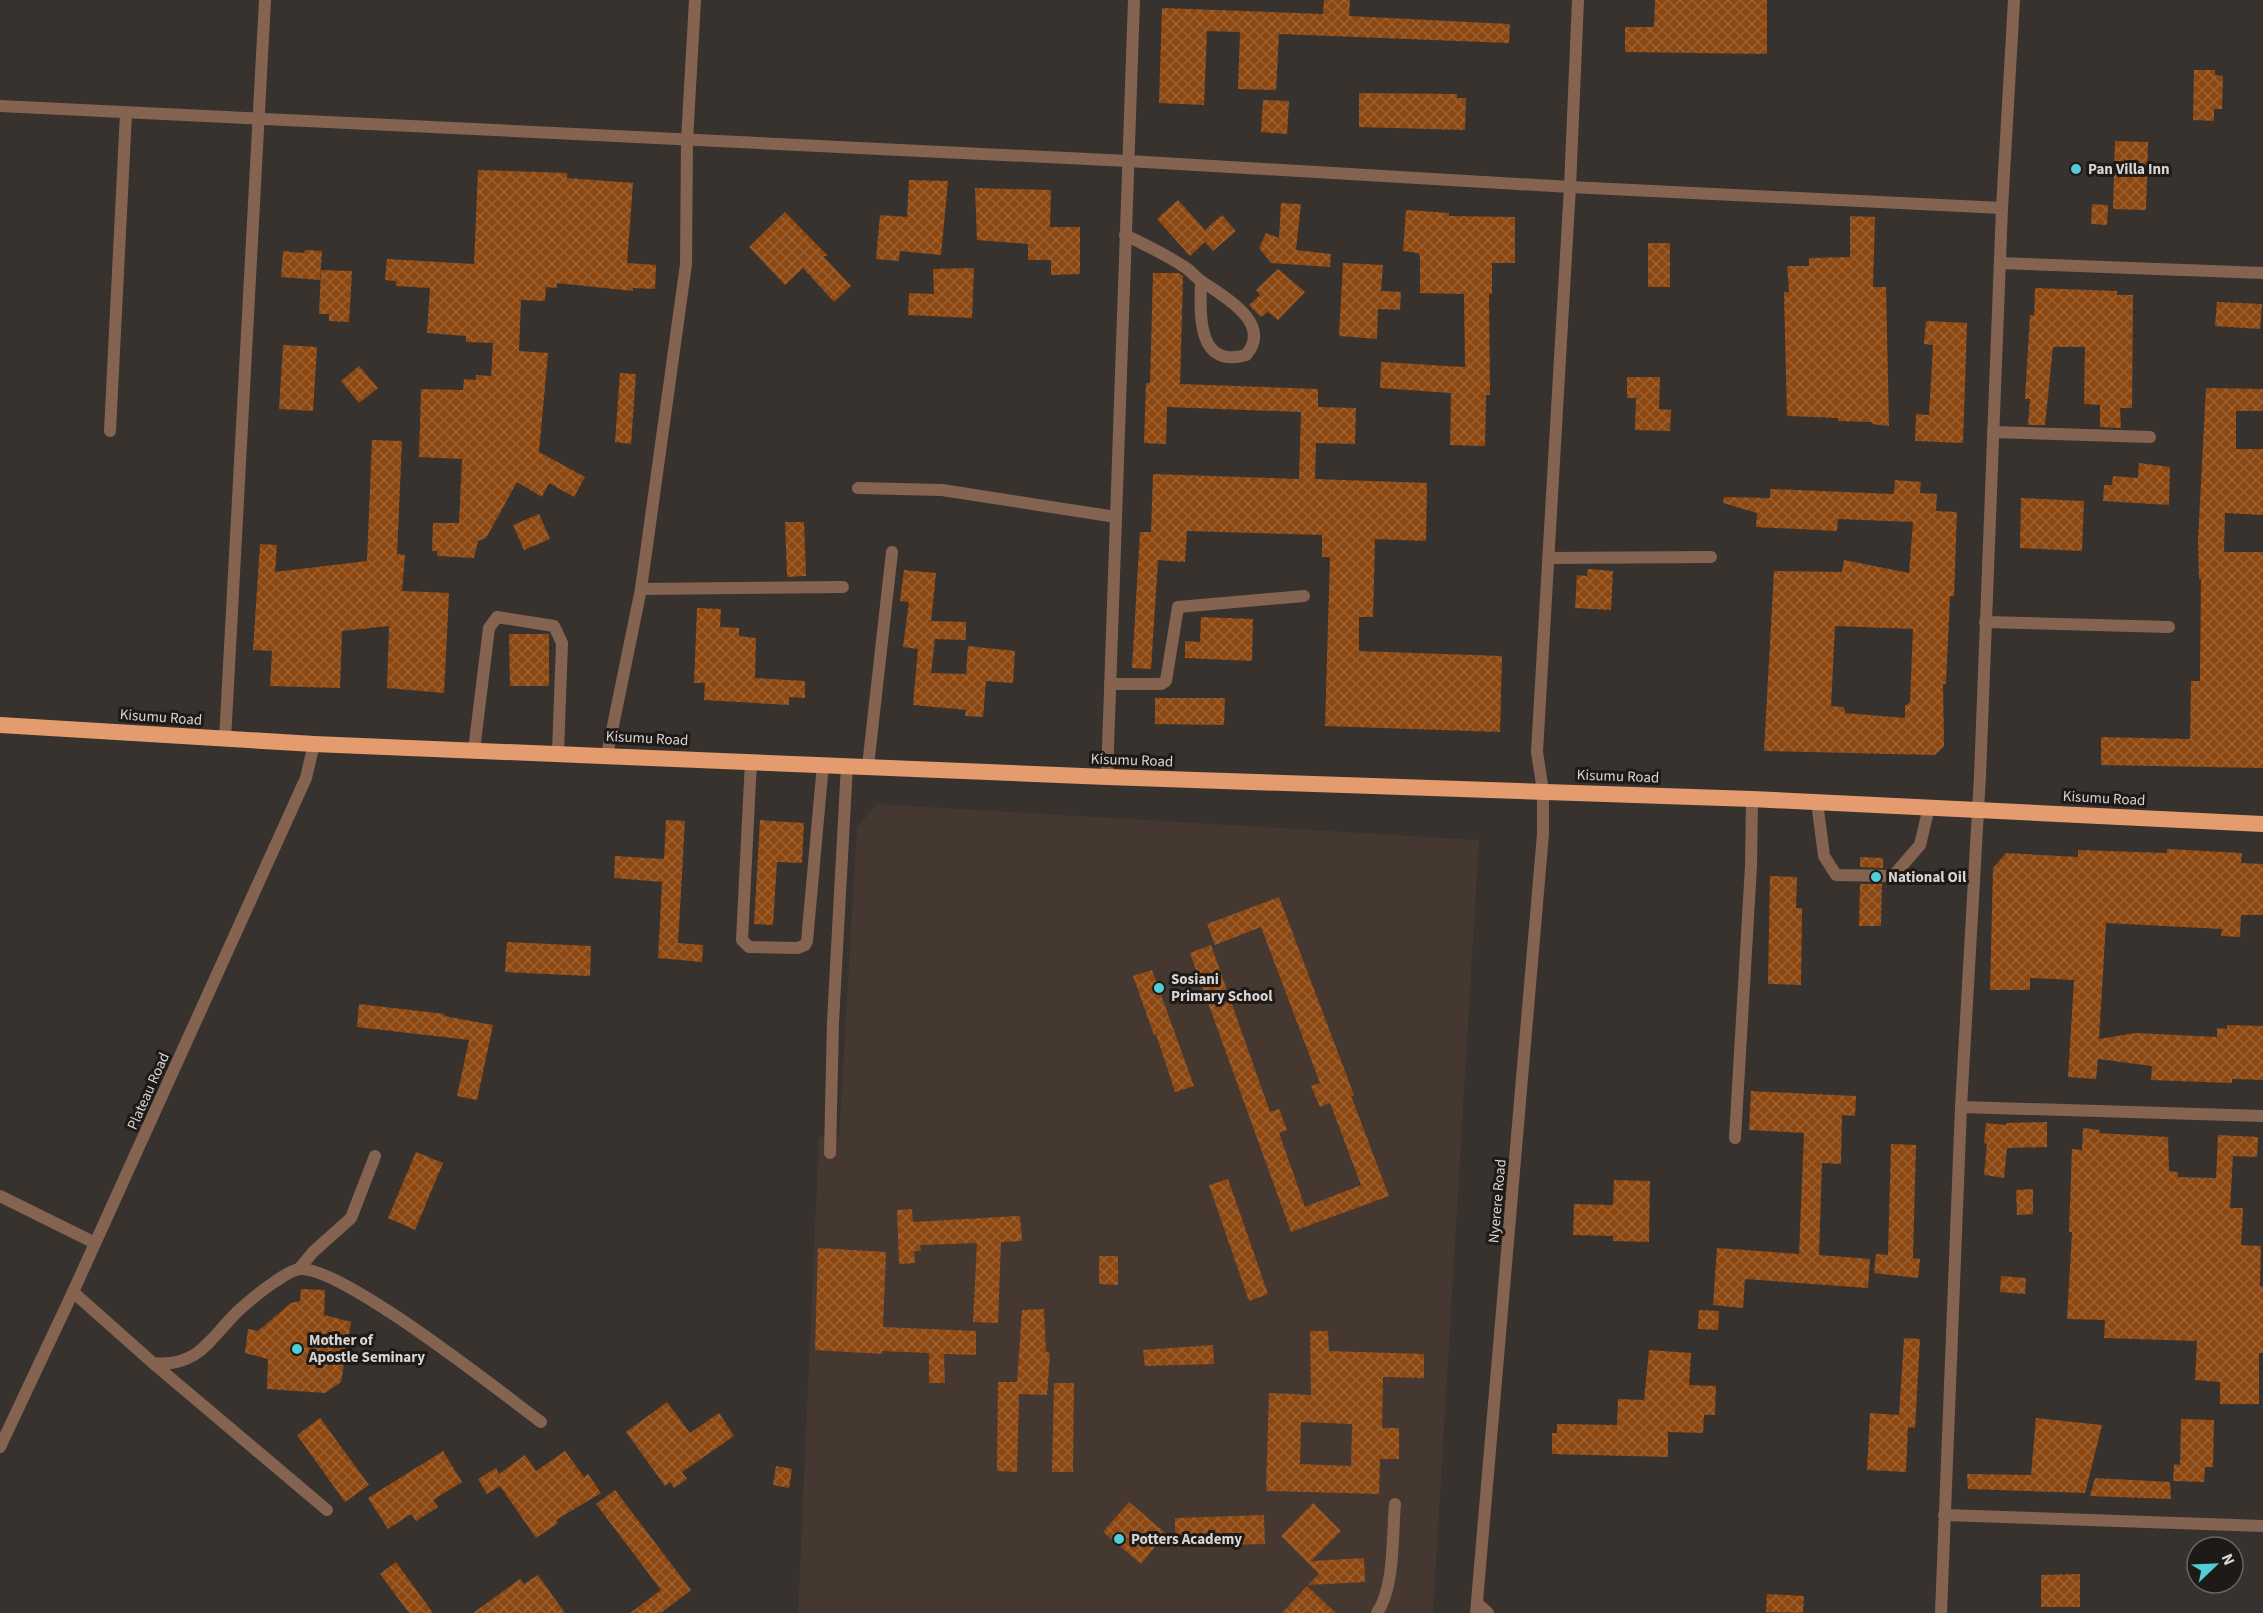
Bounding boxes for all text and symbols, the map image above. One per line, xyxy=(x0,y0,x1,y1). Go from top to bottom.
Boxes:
place label: Pan Villa Inn xyxy=(2088,159,2170,180)
marker: Pan Villa Inn xyxy=(2069,162,2083,176)
street label: Kisumu Road xyxy=(119,704,203,731)
street label: Kisumu Road xyxy=(605,726,689,751)
street label: Kisumu Road xyxy=(1090,749,1174,772)
street label: Kisumu Road xyxy=(1576,765,1660,788)
street label: Kisumu Road xyxy=(2062,786,2146,811)
place label: National Oil xyxy=(1888,867,1967,888)
marker: National Oil xyxy=(1869,870,1883,884)
place label: Sosiani Primary School xyxy=(1171,969,1273,1007)
marker: Sosiani Primary School xyxy=(1152,981,1166,995)
street label: Plateau Road xyxy=(122,1049,175,1133)
street label: Nyerere Road xyxy=(1483,1158,1512,1244)
place label: Mother of Apostle Seminary xyxy=(308,1330,425,1368)
marker: Mother of Apostle Seminary xyxy=(290,1342,304,1356)
place label: Potters Academy xyxy=(1131,1529,1242,1550)
marker: Potters Academy xyxy=(1112,1532,1126,1546)
north arrow xyxy=(2185,1535,2245,1595)
text: N xyxy=(2216,1550,2240,1569)

